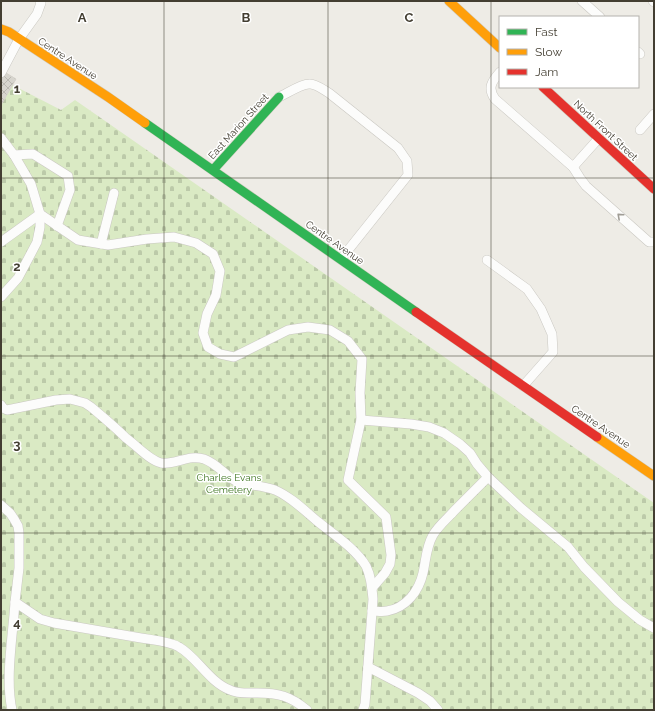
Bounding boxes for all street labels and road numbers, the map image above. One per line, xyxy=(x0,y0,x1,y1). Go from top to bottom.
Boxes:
street label: Centre Avenue xyxy=(36,35,100,82)
street label: East Marion Street xyxy=(206,91,271,161)
street label: North Front Street xyxy=(572,98,640,163)
street label: Centre Avenue xyxy=(304,218,366,267)
street label: Centre Avenue xyxy=(569,403,632,450)

